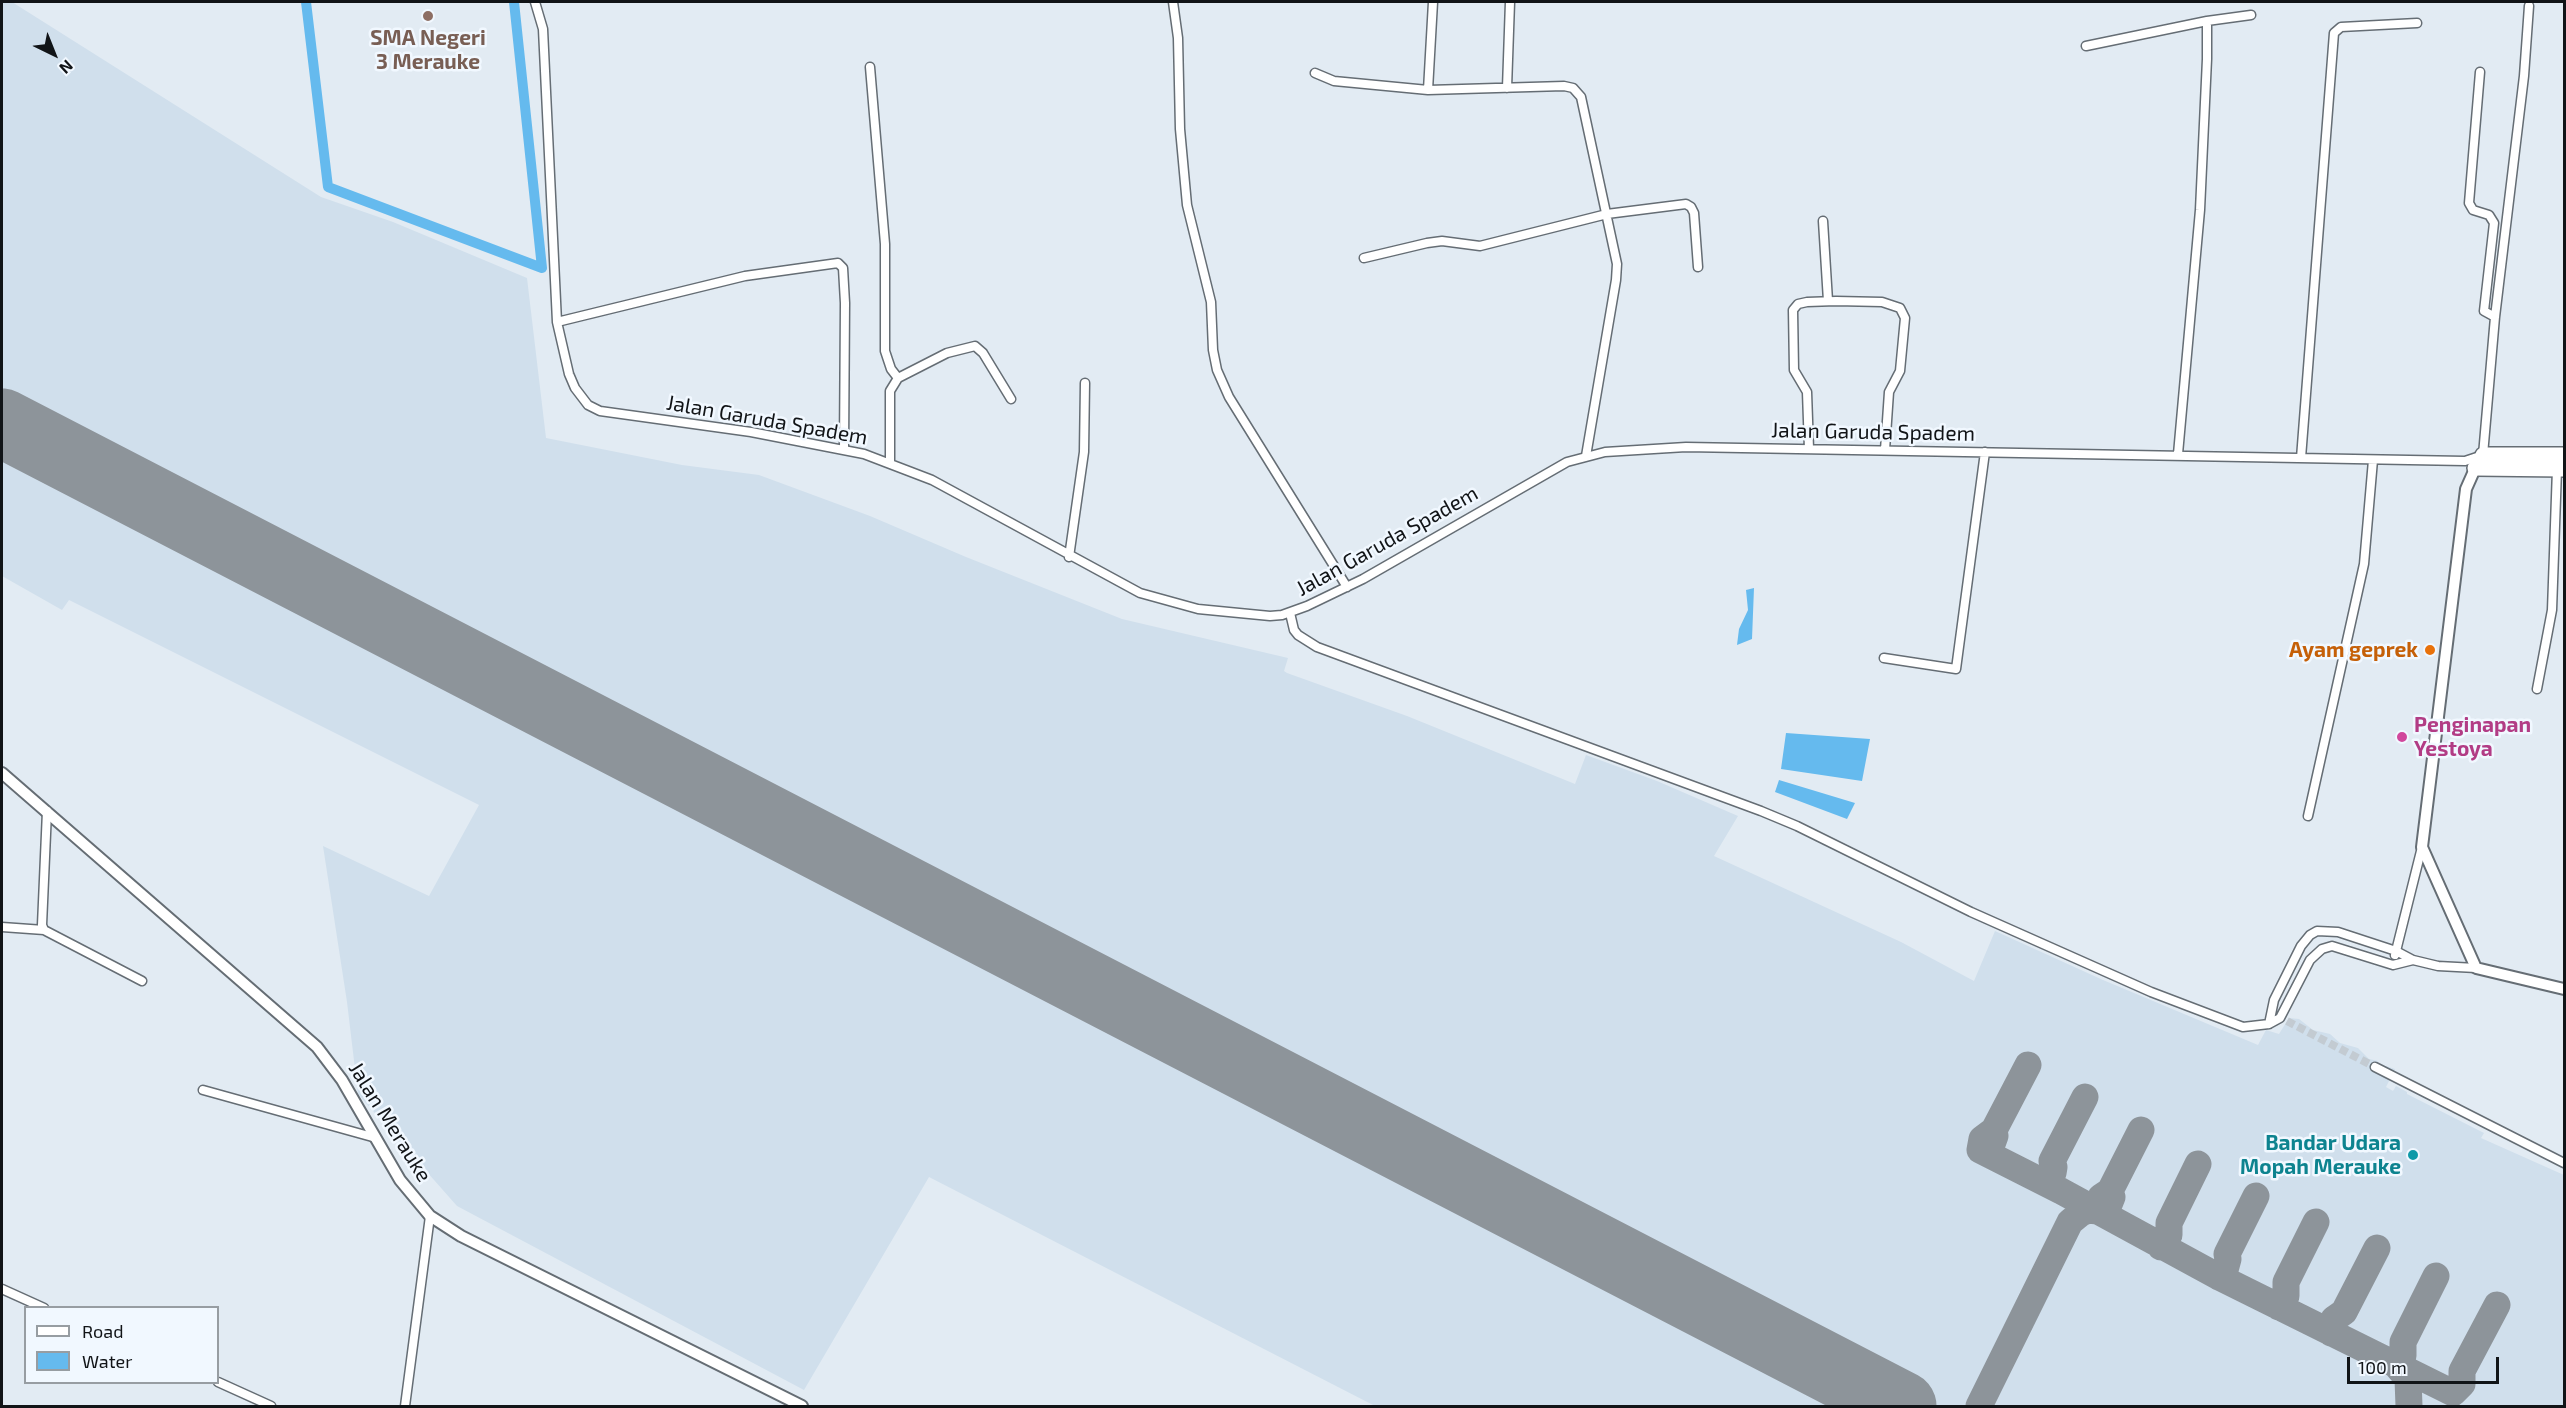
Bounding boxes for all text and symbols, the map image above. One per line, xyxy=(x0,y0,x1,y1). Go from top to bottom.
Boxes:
marker: SMA Negeri 3 Merauke xyxy=(421,9,435,23)
north arrow xyxy=(24,24,84,84)
place label: SMA Negeri 3 Merauke xyxy=(370,25,486,75)
text: N xyxy=(56,57,77,78)
street label: Jalan Garuda Spadem xyxy=(664,390,870,450)
street label: Jalan Garuda Spadem xyxy=(1771,418,1975,446)
street label: Jalan Garuda Spadem xyxy=(1292,481,1482,601)
place label: Ayam geprek xyxy=(2289,637,2418,663)
marker: Ayam geprek xyxy=(2423,643,2437,657)
place label: Penginapan Yestoya xyxy=(2414,712,2531,762)
marker: Penginapan Yestoya xyxy=(2395,730,2409,744)
street label: Jalan Merauke xyxy=(343,1057,437,1187)
place label: Bandar Udara Mopah Merauke xyxy=(2240,1130,2401,1180)
marker: Bandar Udara Mopah Merauke xyxy=(2406,1148,2420,1162)
legend xyxy=(24,1306,219,1384)
text: Road xyxy=(82,1320,123,1342)
scale bar xyxy=(2350,1345,2502,1383)
text: Water xyxy=(82,1350,132,1372)
text: 100 m xyxy=(2358,1356,2407,1378)

